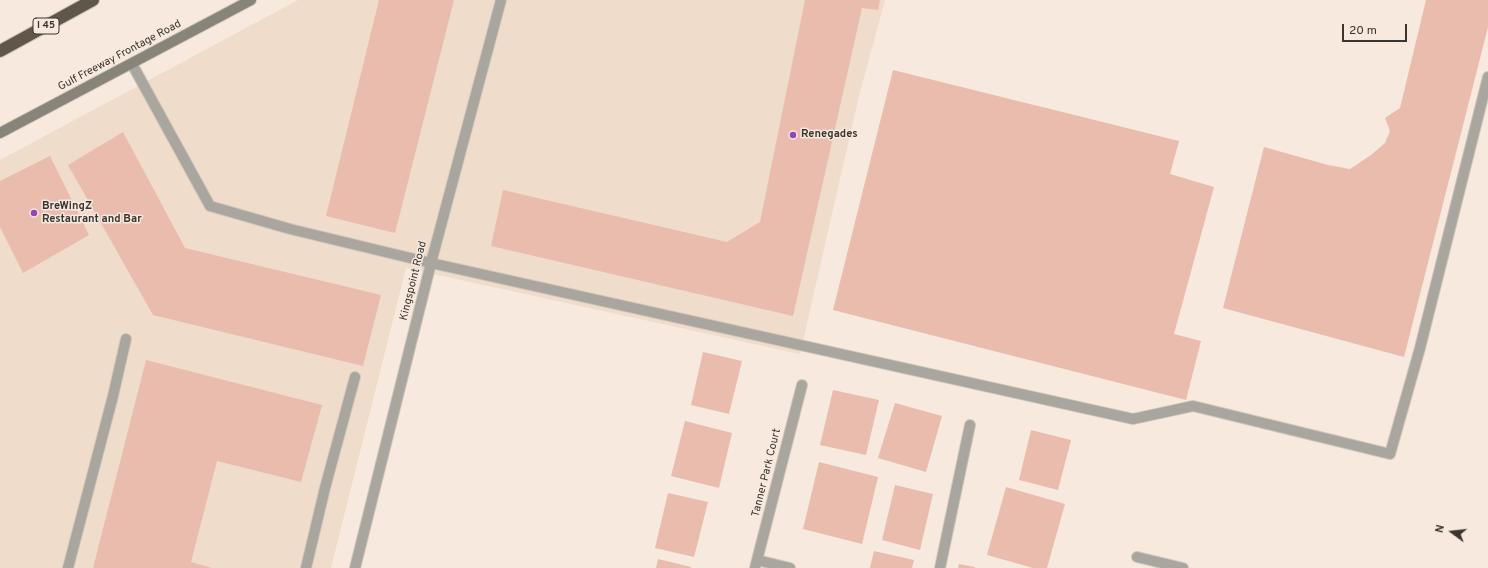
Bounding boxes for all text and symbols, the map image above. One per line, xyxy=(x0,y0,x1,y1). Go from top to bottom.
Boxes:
scale bar xyxy=(1344,16,1409,42)
road number: I 45 xyxy=(33,18,59,34)
street label: Gulf Freeway Frontage Road xyxy=(56,18,184,94)
text: 20 m xyxy=(1349,23,1377,39)
place label: Renegades xyxy=(801,128,858,142)
marker: Renegades xyxy=(788,130,798,140)
place label: BreWingZ Restaurant and Bar xyxy=(42,200,142,226)
marker: BreWingZ Restaurant and Bar xyxy=(29,208,39,218)
street label: Kingspoint Road xyxy=(398,240,430,322)
street label: Tanner Park Court xyxy=(750,427,784,519)
north arrow xyxy=(1432,512,1472,552)
text: N xyxy=(1433,523,1448,535)

